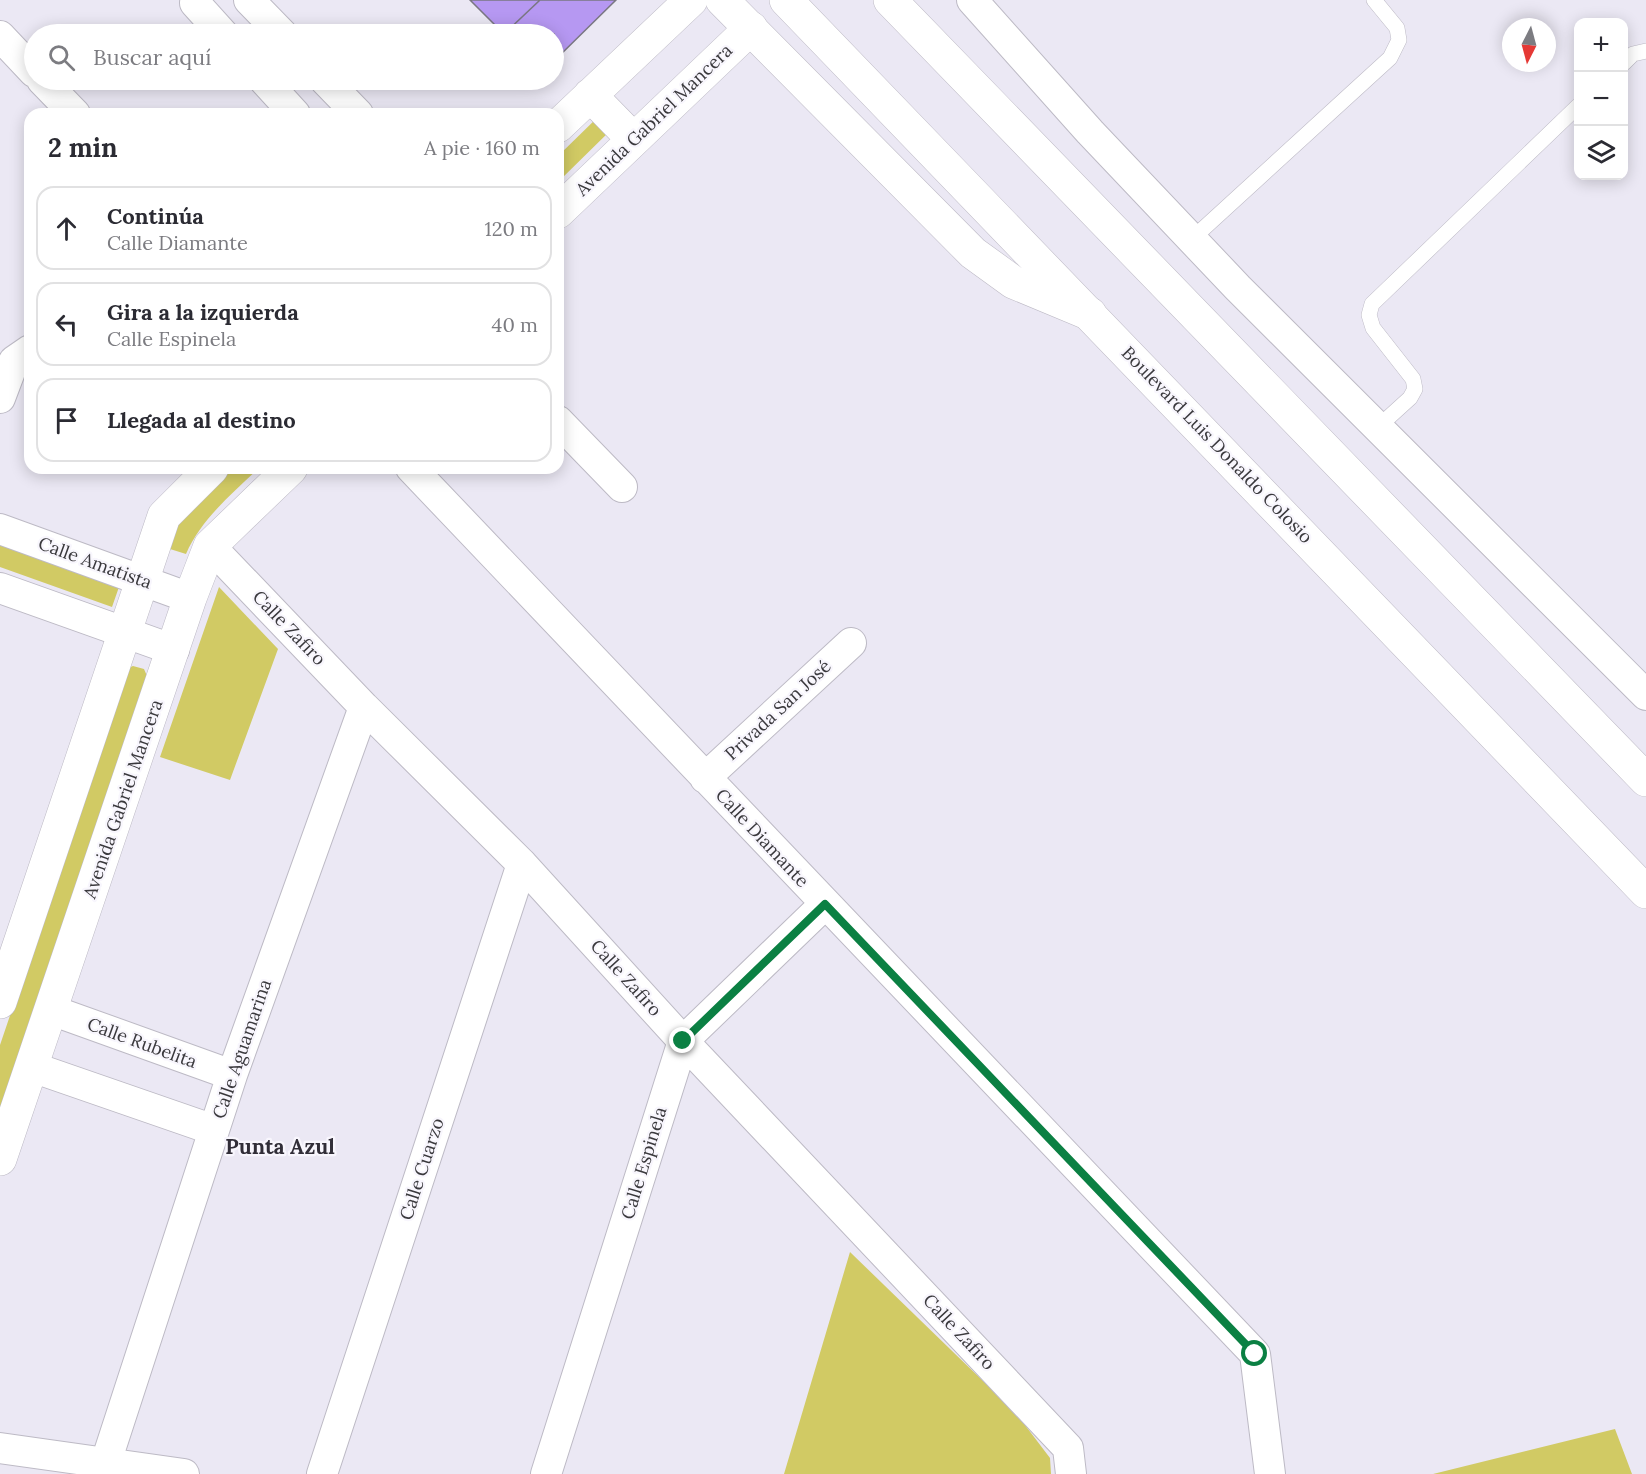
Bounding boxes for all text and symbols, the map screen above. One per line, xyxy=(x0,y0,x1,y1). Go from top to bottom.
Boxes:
north arrow xyxy=(1502,18,1556,72)
map controls xyxy=(1574,18,1628,180)
button: + xyxy=(1574,18,1628,72)
search box xyxy=(24,24,564,90)
street label: Avenida Gabriel Mancera xyxy=(570,39,737,201)
icon: search xyxy=(45,41,78,74)
text: Buscar aquí xyxy=(93,43,211,71)
button: − xyxy=(1574,72,1628,126)
button: layers xyxy=(1574,126,1628,180)
text: 2 min xyxy=(48,131,118,164)
text: A pie · 160 m xyxy=(424,135,540,160)
text: Continúa xyxy=(107,202,204,230)
icon: ahead xyxy=(50,212,83,245)
text: 120 m xyxy=(484,216,538,241)
text: Calle Diamante xyxy=(107,230,248,255)
text: Gira a la izquierda xyxy=(107,298,299,326)
icon: left xyxy=(50,308,83,341)
text: 40 m xyxy=(492,312,538,337)
text: Calle Espinela xyxy=(107,326,236,351)
street label: Boulevard Luis Donaldo Colosio xyxy=(1117,341,1318,548)
icon: arrive xyxy=(50,404,83,437)
text: Llegada al destino xyxy=(107,406,296,434)
street label: Calle Amatista xyxy=(35,531,155,594)
street label: Calle Zafiro xyxy=(248,585,331,670)
street label: Privada San José xyxy=(720,654,836,765)
street label: Avenida Gabriel Mancera xyxy=(77,696,167,902)
street label: Calle Diamante xyxy=(711,783,814,892)
street label: Calle Zafiro xyxy=(586,934,667,1021)
street label: Calle Aguamarina xyxy=(207,976,276,1122)
street label: Calle Rubelita xyxy=(84,1012,200,1073)
route end xyxy=(669,1027,695,1053)
street label: Calle Espinela xyxy=(616,1104,672,1222)
street label: Calle Cuarzo xyxy=(394,1115,449,1223)
district label: Punta Azul xyxy=(225,1133,335,1160)
street label: Calle Zafiro xyxy=(918,1289,1000,1375)
route start xyxy=(1241,1340,1267,1366)

